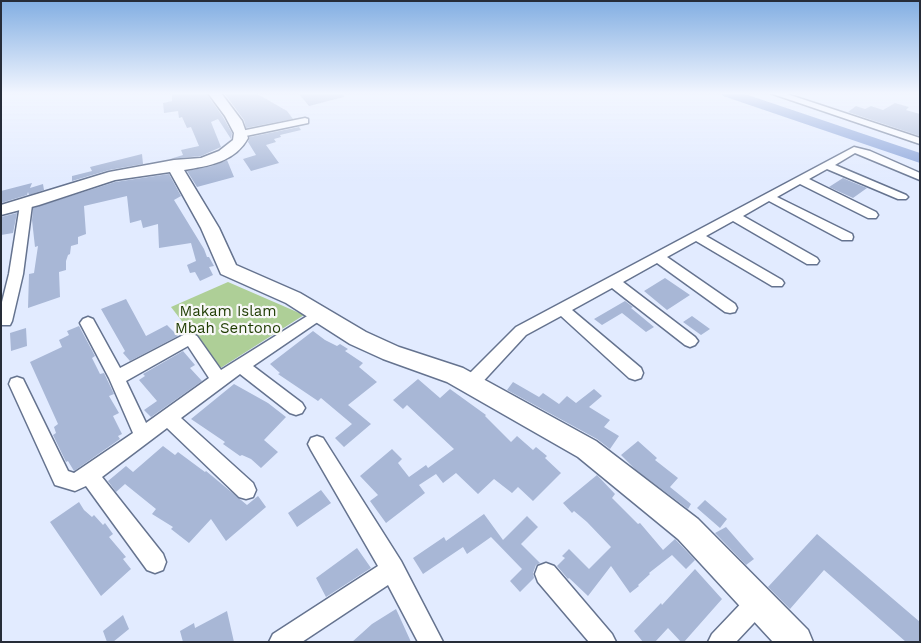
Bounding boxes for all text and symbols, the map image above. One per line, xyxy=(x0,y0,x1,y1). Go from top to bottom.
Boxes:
park label: Makam Islam Mbah Sentono xyxy=(175,303,281,338)

